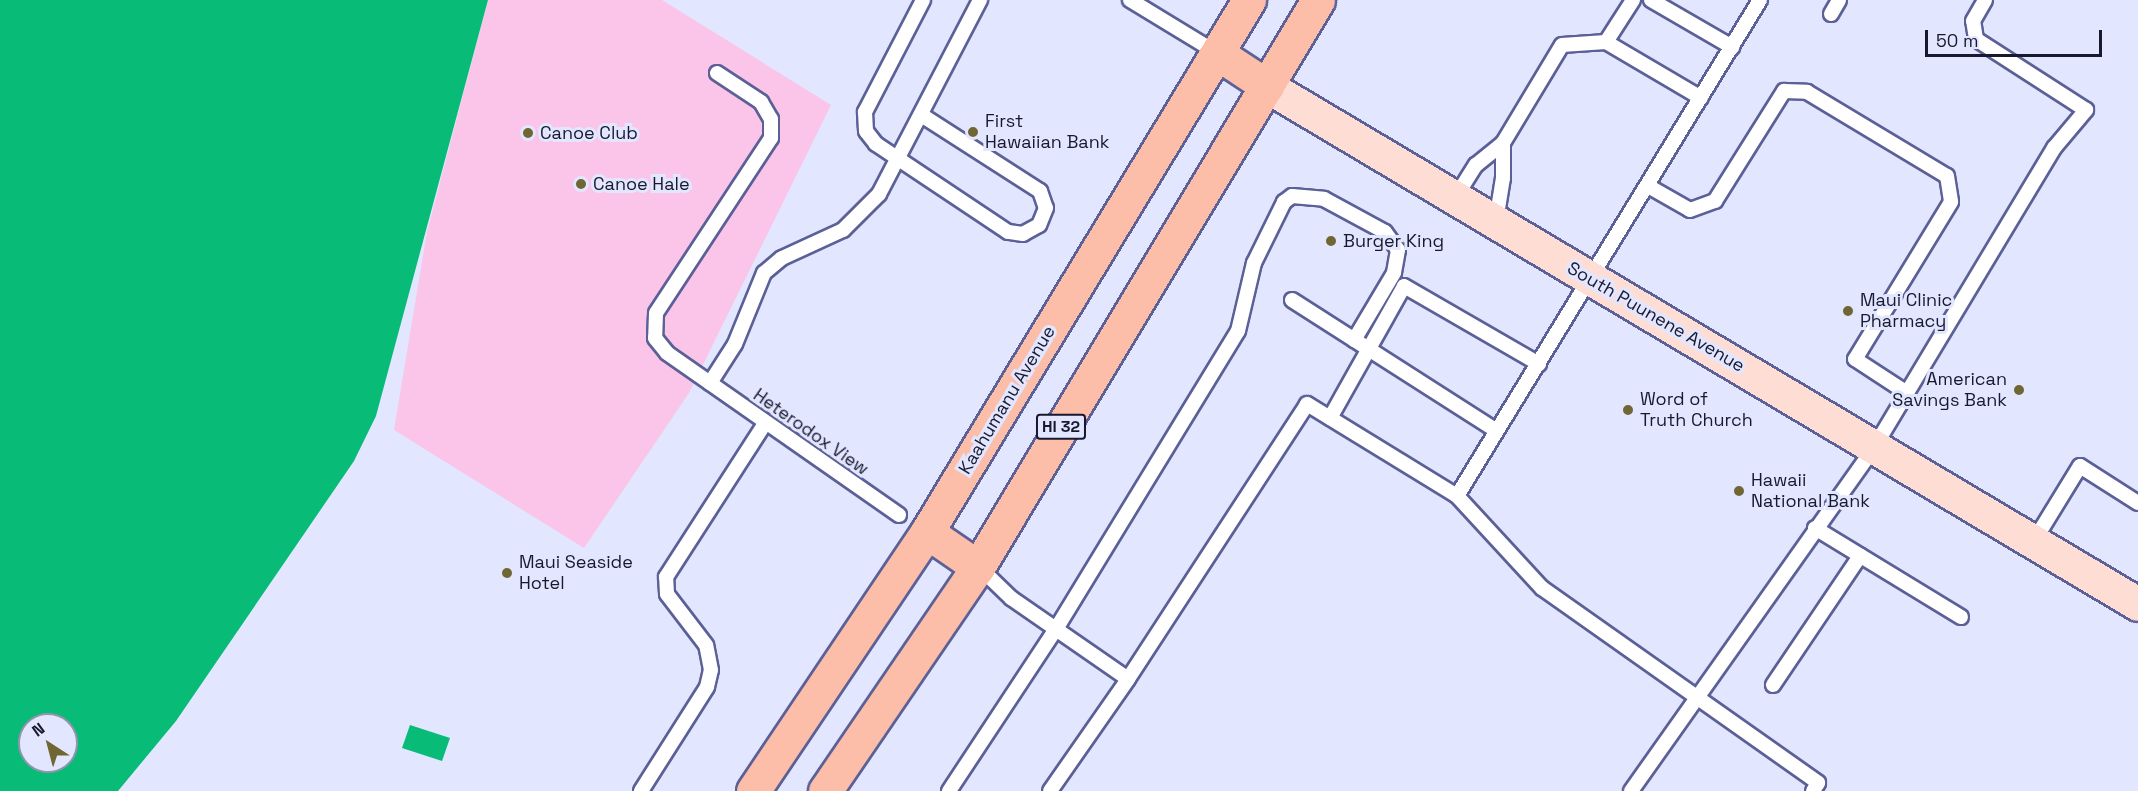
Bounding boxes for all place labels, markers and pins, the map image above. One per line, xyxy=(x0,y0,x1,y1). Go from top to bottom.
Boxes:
place label: First Hawaiian Bank xyxy=(985,111,1109,154)
place label: Canoe Club xyxy=(540,122,638,144)
marker: First Hawaiian Bank xyxy=(966,125,980,139)
marker: Canoe Club xyxy=(521,126,535,140)
place label: Canoe Hale xyxy=(593,173,690,195)
marker: Canoe Hale xyxy=(574,177,588,191)
place label: Burger King xyxy=(1343,230,1444,252)
marker: Burger King xyxy=(1324,234,1338,248)
place label: Maui Clinic Pharmacy xyxy=(1860,290,1952,332)
marker: Maui Clinic Pharmacy xyxy=(1841,304,1855,318)
place label: American Savings Bank xyxy=(1892,369,2007,412)
marker: American Savings Bank xyxy=(2012,383,2026,397)
place label: Word of Truth Church xyxy=(1640,389,1753,432)
marker: Word of Truth Church xyxy=(1621,403,1635,417)
place label: Hawaii National Bank xyxy=(1751,470,1870,512)
marker: Hawaii National Bank xyxy=(1732,484,1746,498)
place label: Maui Seaside Hotel xyxy=(519,552,633,594)
marker: Maui Seaside Hotel xyxy=(500,566,514,580)

